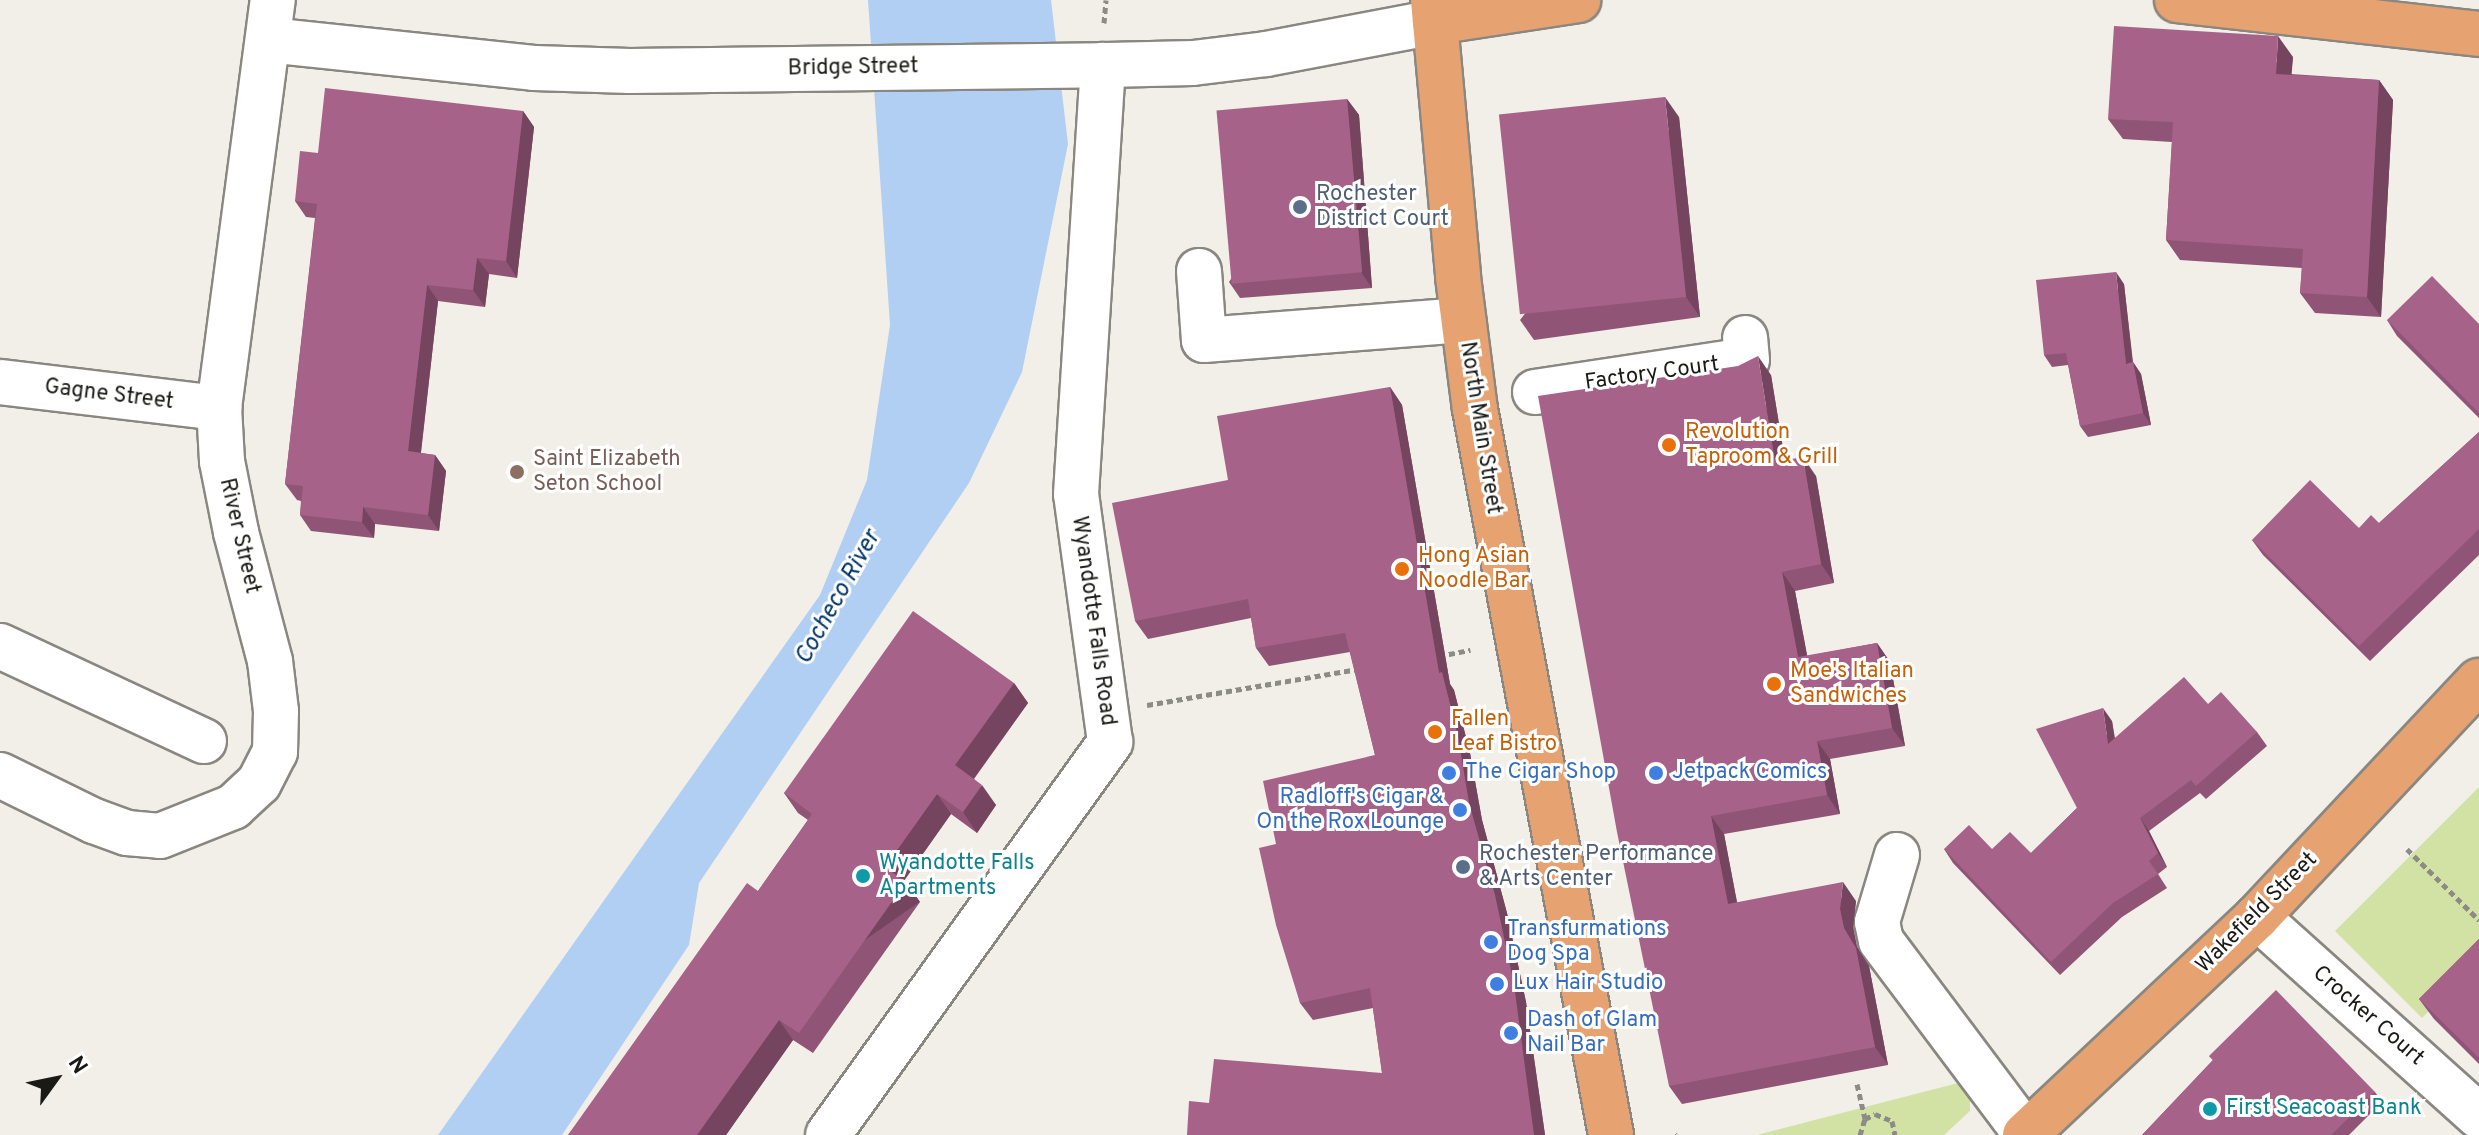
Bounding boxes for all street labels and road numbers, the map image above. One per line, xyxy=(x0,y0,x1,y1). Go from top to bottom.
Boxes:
street label: Bridge Street xyxy=(787,54,919,82)
street label: North Main Street xyxy=(1453,340,1507,516)
street label: Factory Court xyxy=(1583,352,1721,396)
street label: Gagne Street xyxy=(43,374,175,416)
street label: River Street xyxy=(213,476,265,596)
street label: Wyandotte Falls Road xyxy=(1065,514,1121,728)
street label: Wakefield Street xyxy=(2191,847,2323,979)
street label: Crocker Court xyxy=(2307,960,2429,1072)

